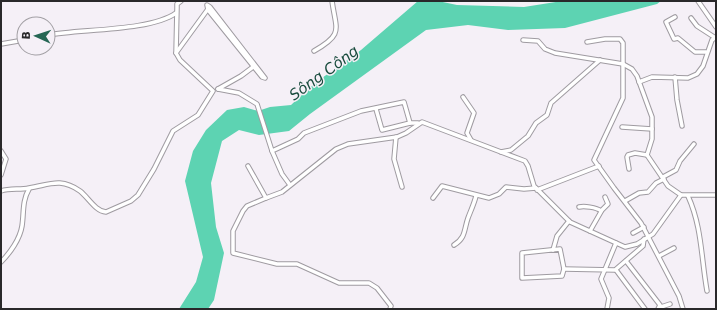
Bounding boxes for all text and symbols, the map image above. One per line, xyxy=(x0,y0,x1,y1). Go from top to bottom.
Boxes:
north arrow xyxy=(16,16,56,56)
text: B xyxy=(20,31,33,40)
water label: Sông Công xyxy=(286,42,362,104)

